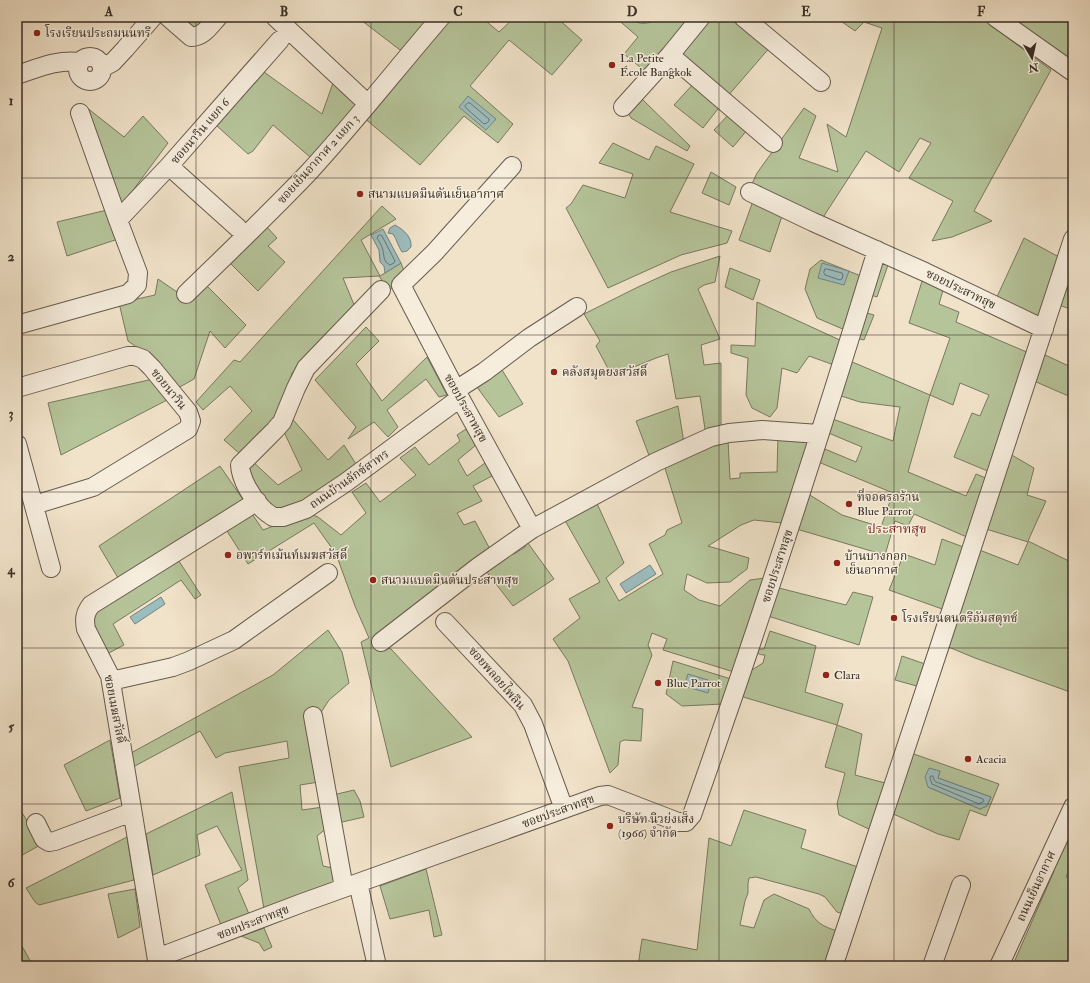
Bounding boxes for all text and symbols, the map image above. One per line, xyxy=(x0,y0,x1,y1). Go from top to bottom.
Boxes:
text: A xyxy=(104,4,114,20)
text: B xyxy=(280,4,288,20)
text: C xyxy=(453,4,463,20)
text: D xyxy=(627,4,638,20)
text: E xyxy=(801,4,811,20)
text: F xyxy=(977,4,986,20)
place label: โรงเรียนประถมนนทรี xyxy=(44,24,151,41)
marker: โรงเรียนประถมนนทรี xyxy=(32,28,42,38)
north arrow xyxy=(1012,38,1052,78)
place label: La Petite École Bangkok xyxy=(620,51,692,80)
marker: La Petite École Bangkok xyxy=(607,60,617,70)
text: N xyxy=(1026,60,1040,75)
text: 1 xyxy=(9,93,14,109)
street label: ซอยนาวิน แยก 6 xyxy=(168,95,234,167)
street label: ซอยเย็นอากาศ 2 แยก 3 xyxy=(274,111,362,207)
place label: สนามแบดมินตันเย็นอากาศ xyxy=(368,186,504,202)
marker: สนามแบดมินตันเย็นอากาศ xyxy=(355,189,365,199)
text: 2 xyxy=(8,249,15,265)
street label: ซอยประสาทสุข xyxy=(923,266,998,313)
place label: คลังสมุดยงสวัสดิ์ xyxy=(562,363,649,380)
street label: ซอยนาวิน xyxy=(147,366,190,413)
marker: คลังสมุดยงสวัสดิ์ xyxy=(549,367,559,377)
street label: ซอยประสาทสุข xyxy=(441,371,491,445)
text: 3 xyxy=(9,406,14,422)
street label: ถนนบ้านลักซ์สาทร xyxy=(307,446,392,512)
place label: ที่จอดรถร้าน Blue Parrot xyxy=(857,488,919,519)
marker: ที่จอดรถร้าน Blue Parrot xyxy=(844,499,854,509)
district label: ประสาทสุข xyxy=(867,521,927,537)
street label: ซอยประสาทสุข xyxy=(759,528,796,605)
place label: อพาร์ทเม้นท์เมฆสวัสดิ์ xyxy=(236,546,348,563)
place label: บ้านบางกอก เย็นอากาศ xyxy=(845,549,907,578)
marker: อพาร์ทเม้นท์เมฆสวัสดิ์ xyxy=(223,550,233,560)
marker: บ้านบางกอก เย็นอากาศ xyxy=(832,558,842,568)
text: 4 xyxy=(6,562,15,578)
place label: สนามแบดมินตันประสาทสุข xyxy=(381,573,518,588)
marker: สนามแบดมินตันประสาทสุข xyxy=(368,575,378,585)
place label: โรงเรียนดนตรีอัมสตุทช์ xyxy=(901,609,1018,626)
marker: โรงเรียนดนตรีอัมสตุทช์ xyxy=(889,613,899,623)
street label: ซอยพลอยไพลิน xyxy=(465,642,530,713)
place label: Clara xyxy=(834,668,861,683)
marker: Clara xyxy=(821,670,831,680)
street label: ซอยเมฆสวัสดิ์ xyxy=(100,673,130,746)
place label: Blue Parrot xyxy=(666,676,721,691)
marker: Blue Parrot xyxy=(653,678,663,688)
text: 5 xyxy=(8,719,14,735)
place label: Acacia xyxy=(975,752,1007,767)
marker: Acacia xyxy=(963,754,973,764)
street label: ซอยประสาทสุข xyxy=(520,791,596,832)
place label: บริษัท นิวย่งเส็ง (1966) จำกัด xyxy=(618,811,694,841)
marker: บริษัท นิวย่งเส็ง (1966) จำกัด xyxy=(605,821,615,831)
street label: ถนนเย็นอากาศ xyxy=(1013,848,1059,924)
text: 6 xyxy=(8,875,16,891)
street label: ซอยประสาทสุข xyxy=(215,902,291,943)

